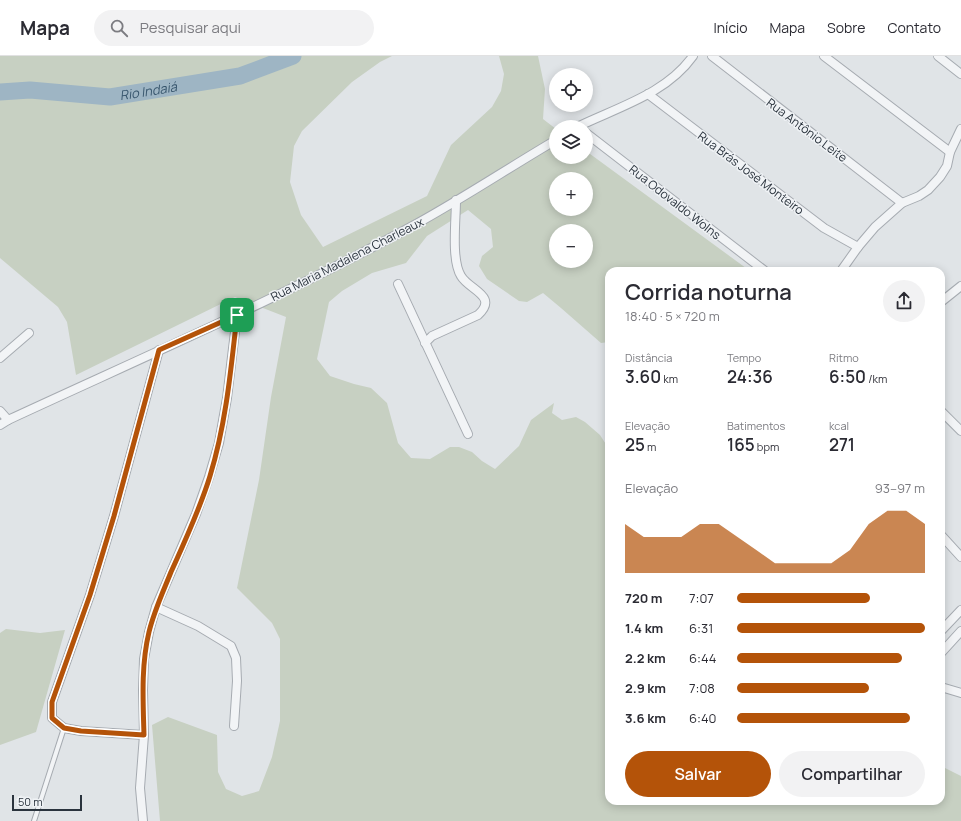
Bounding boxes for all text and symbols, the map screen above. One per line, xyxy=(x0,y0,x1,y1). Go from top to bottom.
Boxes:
search box xyxy=(94,10,374,46)
text: Mapa xyxy=(20,15,70,41)
icon: search xyxy=(108,17,130,39)
text: Pesquisar aqui xyxy=(140,17,241,38)
text: Início xyxy=(714,18,747,37)
text: Mapa xyxy=(769,18,805,37)
text: Sobre xyxy=(827,18,865,37)
text: Contato xyxy=(887,18,941,37)
map controls xyxy=(549,68,593,268)
button: locate xyxy=(549,68,593,112)
water label: Rio Indaiá xyxy=(118,77,179,104)
street label: Rua Antônio Leite xyxy=(763,94,851,166)
button: layers xyxy=(549,120,593,164)
street label: Rua Brás José Monteiro xyxy=(694,127,808,219)
street label: Rua Odovaldo Wolns xyxy=(626,161,724,243)
button: + xyxy=(549,172,593,216)
street label: Rua Maria Madalena Charleaux xyxy=(268,213,427,305)
button: − xyxy=(549,224,593,268)
text: Corrida noturna xyxy=(625,277,792,307)
button: share xyxy=(883,280,925,322)
pin xyxy=(220,298,254,332)
icon: arrive xyxy=(226,304,248,326)
text: 18:40 · 5 × 720 m xyxy=(625,307,720,325)
text: Distância xyxy=(625,350,672,365)
text: Tempo xyxy=(727,350,761,365)
text: Ritmo xyxy=(829,350,859,365)
text: 3.60 xyxy=(625,365,661,388)
text: 24:36 xyxy=(727,365,773,388)
text: 6:50 xyxy=(829,365,866,388)
text: km xyxy=(661,371,678,386)
text: /km xyxy=(866,371,887,386)
text: Elevação xyxy=(625,418,670,433)
text: Batimentos xyxy=(727,418,785,433)
text: kcal xyxy=(829,418,849,433)
text: 25 xyxy=(625,433,645,456)
text: 165 xyxy=(727,433,755,456)
text: 271 xyxy=(829,433,855,456)
text: m xyxy=(645,439,656,454)
text: bpm xyxy=(755,439,779,454)
text: Elevação xyxy=(625,479,678,497)
text: 93–97 m xyxy=(875,479,925,497)
text: 720 m xyxy=(625,589,663,607)
text: 7:07 xyxy=(689,589,714,607)
text: 1.4 km xyxy=(625,619,663,637)
text: 6:31 xyxy=(689,619,713,637)
text: 2.2 km xyxy=(625,649,666,667)
text: 6:44 xyxy=(689,649,716,667)
text: 2.9 km xyxy=(625,679,666,697)
text: 7:08 xyxy=(689,679,715,697)
text: 3.6 km xyxy=(625,709,666,727)
text: 6:40 xyxy=(689,709,717,727)
button: Salvar xyxy=(625,751,771,797)
button: Compartilhar xyxy=(779,751,925,797)
scale bar xyxy=(12,793,82,812)
text: 50 m xyxy=(18,794,43,809)

